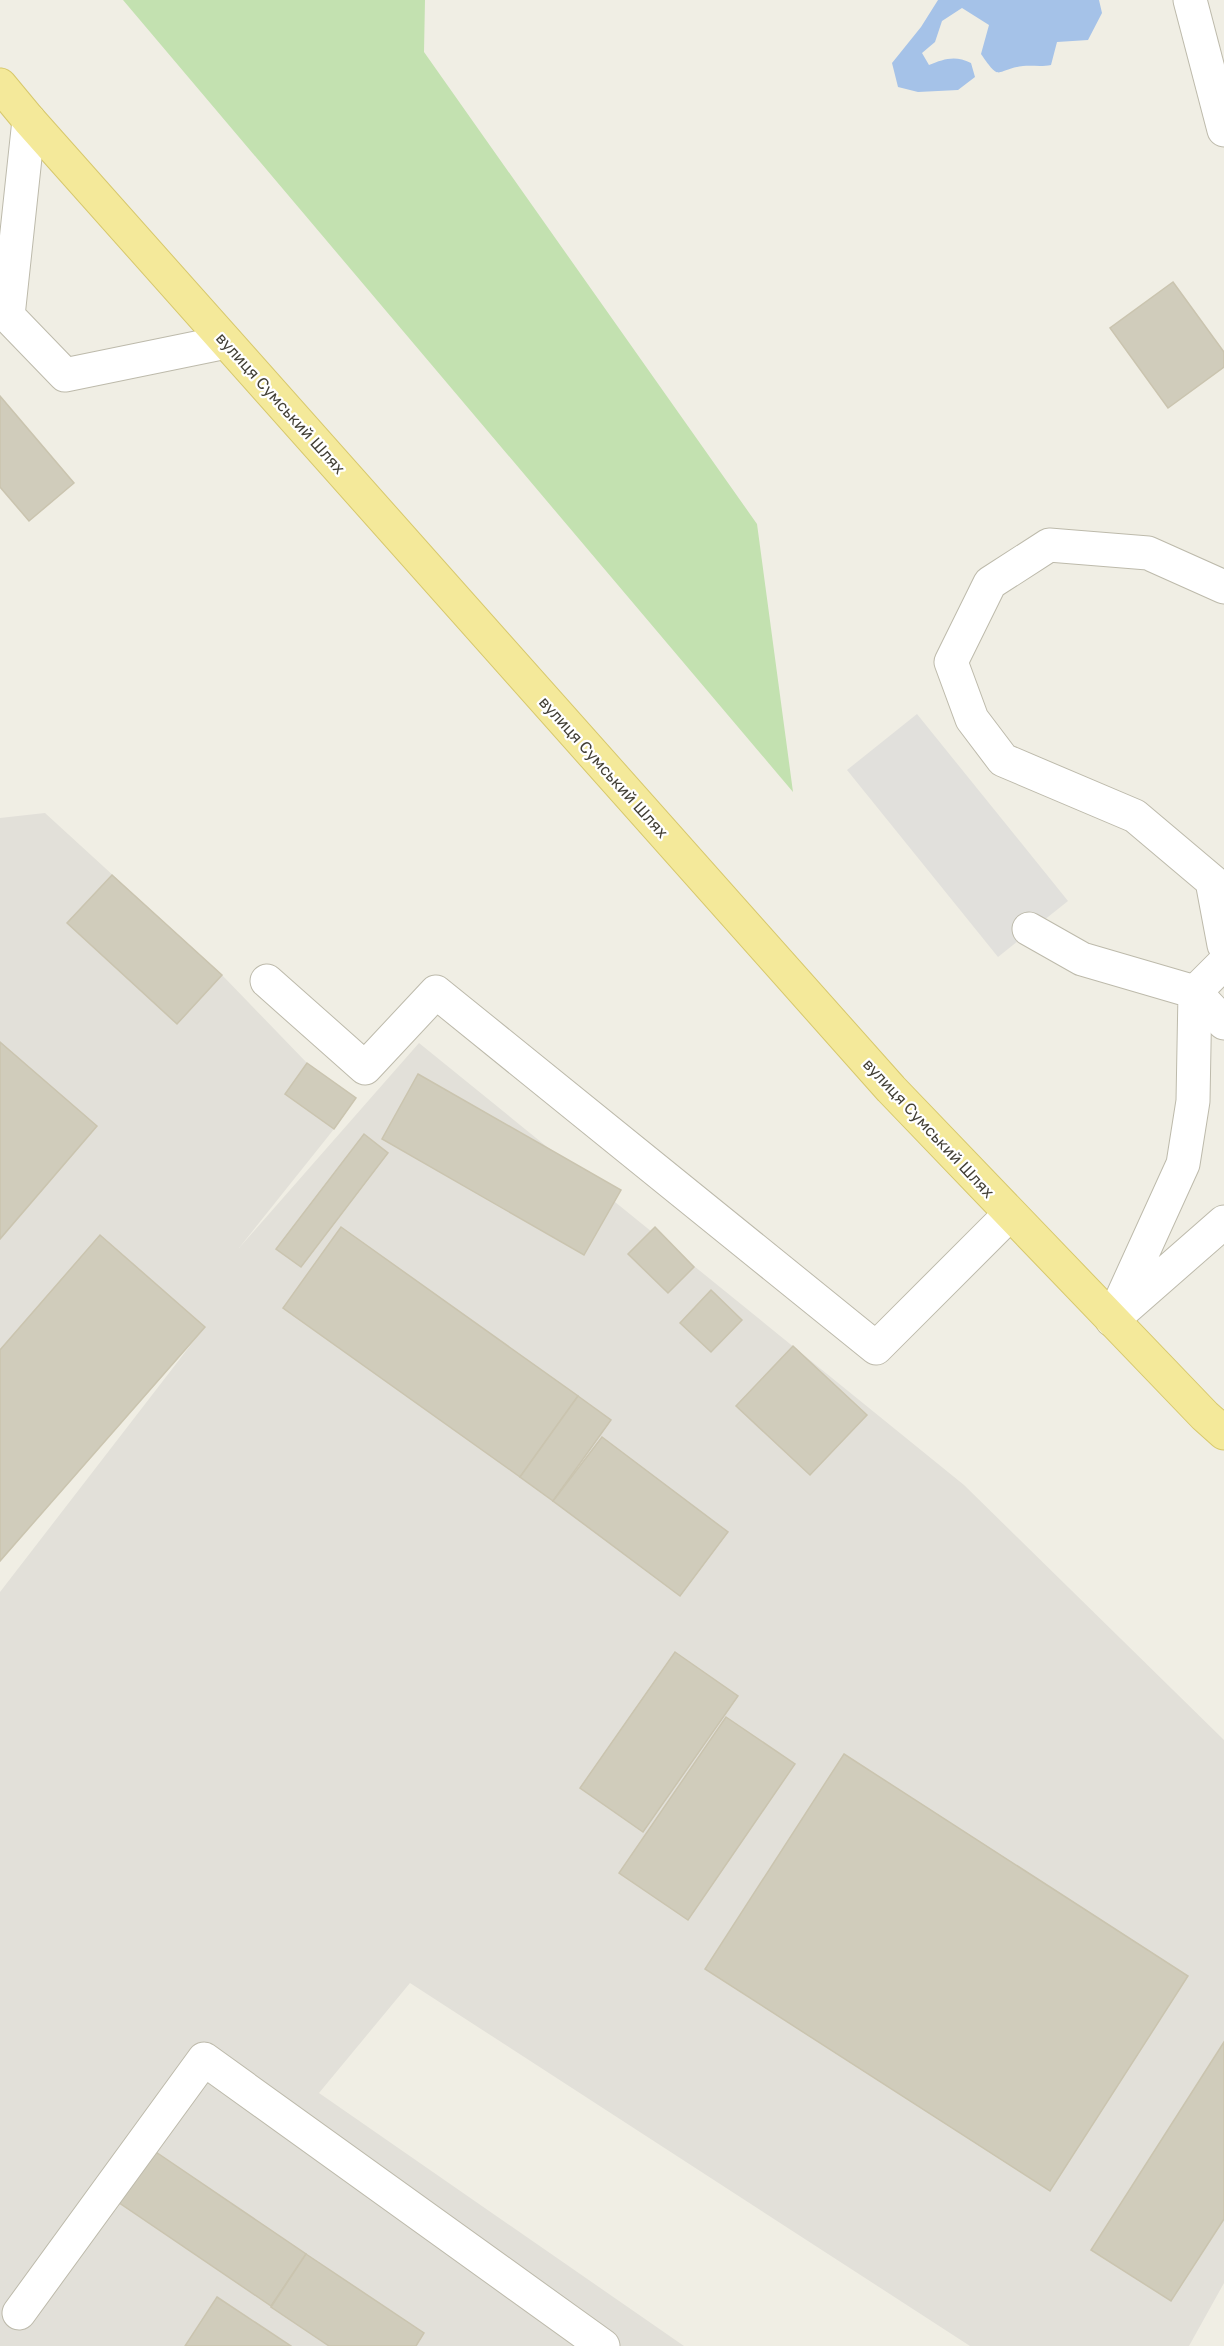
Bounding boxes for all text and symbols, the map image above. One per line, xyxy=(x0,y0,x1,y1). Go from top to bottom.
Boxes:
street label: вулиця Сумський Шлях xyxy=(212,328,350,478)
street label: вулиця Сумський Шлях xyxy=(535,692,673,842)
street label: вулиця Сумський Шлях xyxy=(859,1054,999,1202)

